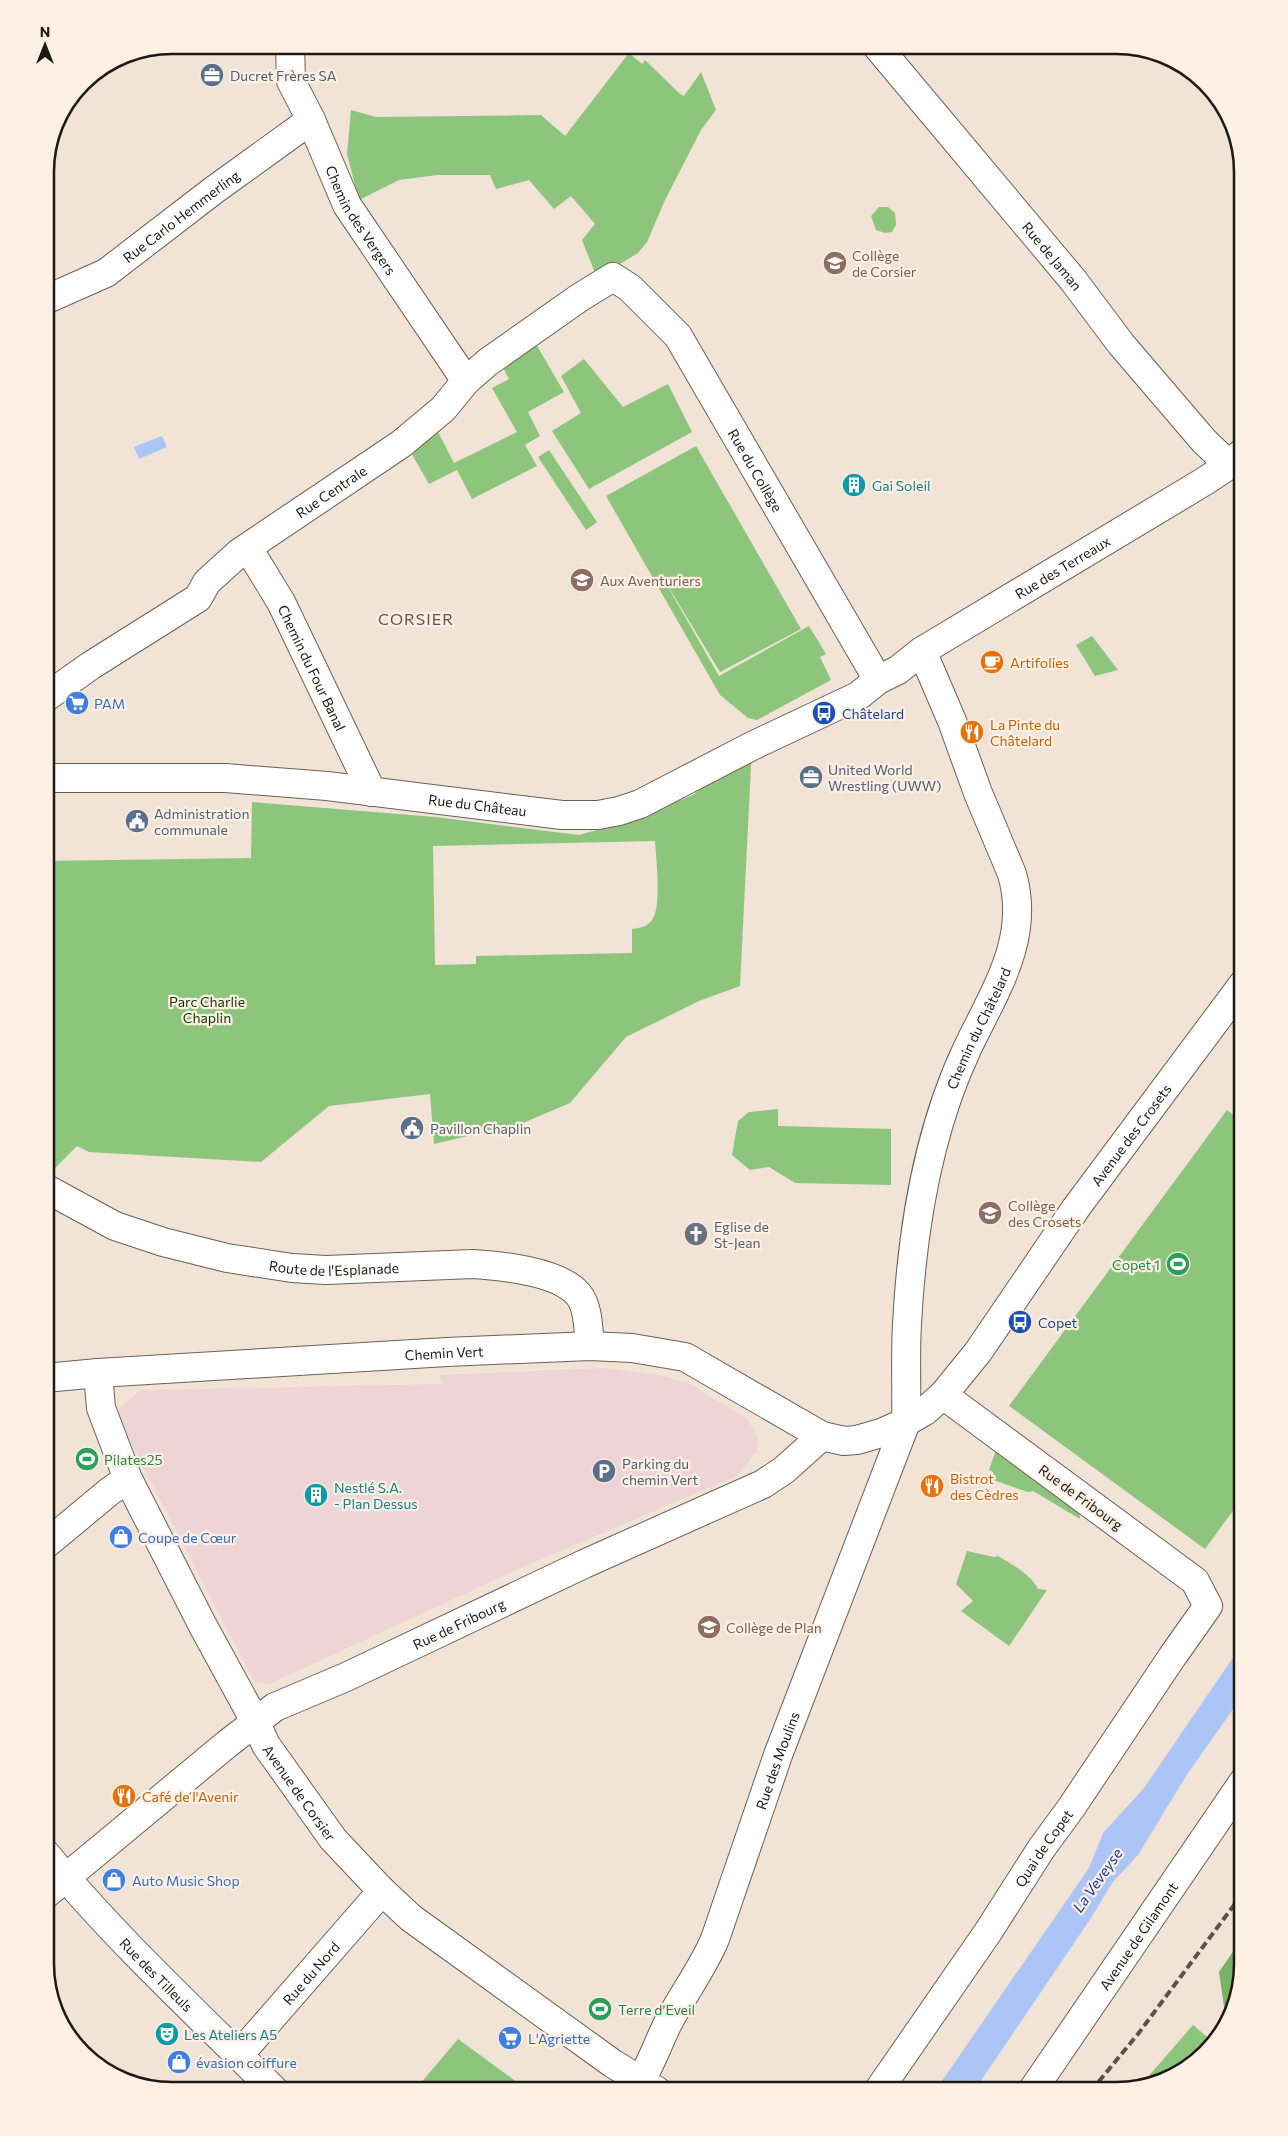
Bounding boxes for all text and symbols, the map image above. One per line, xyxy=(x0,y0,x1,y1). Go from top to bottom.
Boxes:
north arrow xyxy=(20,20,70,70)
text: N xyxy=(40,23,50,40)
office icon: Ducret Frères SA xyxy=(199,62,225,88)
place label: Ducret Frères SA xyxy=(230,67,337,84)
street label: Chemin des Vergers xyxy=(323,163,400,278)
street label: Rue Carlo Hemmerling xyxy=(119,166,243,266)
street label: Rue de Jaman xyxy=(1019,218,1086,294)
place label: Collège de Corsier xyxy=(852,247,917,280)
school or university icon: Collège de Corsier xyxy=(822,250,848,276)
street label: Rue du Collège xyxy=(725,425,787,515)
street label: Rue Centrale xyxy=(292,461,369,521)
building icon: Gai Soleil xyxy=(841,472,867,498)
place label: Gai Soleil xyxy=(872,477,931,494)
street label: Rue des Terreaux xyxy=(1011,531,1113,602)
school or university icon: Aux Aventuriers xyxy=(569,567,595,593)
place label: Aux Aventuriers xyxy=(600,572,701,589)
street label: Chemin du Four Banal xyxy=(275,602,350,733)
district label: CORSIER xyxy=(378,609,454,628)
cafe icon: Artifolies xyxy=(979,649,1005,675)
place label: Artifolies xyxy=(1010,654,1069,671)
supermarket icon: PAM xyxy=(64,690,90,716)
place label: PAM xyxy=(94,695,125,712)
bus stop icon: Châtelard xyxy=(811,700,837,726)
place label: Châtelard xyxy=(842,705,904,722)
place label: La Pinte du Châtelard xyxy=(990,716,1060,749)
restaurant icon: La Pinte du Châtelard xyxy=(959,719,985,745)
place label: United World Wrestling (UWW) xyxy=(828,761,941,794)
office icon: United World Wrestling (UWW) xyxy=(798,764,824,790)
street label: Rue du Château xyxy=(427,790,528,819)
place label: Administration communale xyxy=(154,805,249,838)
public building icon: Administration communale xyxy=(124,808,150,834)
street label: Chemin du Châtelard xyxy=(943,965,1013,1091)
park label: Parc Charlie Chaplin xyxy=(169,993,245,1026)
street label: Avenue des Crosets xyxy=(1087,1080,1174,1189)
public building icon: Pavillon Chaplin xyxy=(399,1115,425,1141)
place label: Pavillon Chaplin xyxy=(430,1120,531,1137)
place label: Collège des Crosets xyxy=(1008,1197,1081,1230)
school or university icon: Collège des Crosets xyxy=(977,1200,1003,1226)
place label: Eglise de St-Jean xyxy=(714,1218,769,1251)
church icon: Eglise de St-Jean xyxy=(683,1221,709,1247)
sports icon: Copet 1 xyxy=(1165,1251,1191,1277)
street label: Route de l'Esplanade xyxy=(268,1256,399,1279)
place label: Copet 1 xyxy=(1112,1256,1160,1273)
bus stop icon: Copet xyxy=(1007,1309,1033,1335)
place label: Copet xyxy=(1038,1314,1078,1331)
street label: Chemin Vert xyxy=(404,1342,484,1363)
sports icon: Pilates25 xyxy=(74,1446,100,1472)
place label: Pilates25 xyxy=(104,1451,162,1468)
place label: Parking du chemin Vert xyxy=(622,1455,698,1488)
parking icon: Parking du chemin Vert xyxy=(591,1458,617,1484)
street label: Rue de Fribourg xyxy=(1036,1461,1127,1534)
place label: Bistrot des Cèdres xyxy=(950,1470,1019,1503)
restaurant icon: Bistrot des Cèdres xyxy=(919,1473,945,1499)
place label: Nestlé S.A. - Plan Dessus xyxy=(334,1479,418,1512)
building icon: Nestlé S.A. - Plan Dessus xyxy=(303,1482,329,1508)
shop icon: Coupe de Cœur xyxy=(108,1524,134,1550)
place label: Coupe de Cœur xyxy=(138,1529,237,1546)
street label: Rue de Fribourg xyxy=(410,1594,508,1653)
school or university icon: Collège de Plan xyxy=(696,1614,722,1640)
place label: Collège de Plan xyxy=(726,1619,822,1636)
street label: Rue des Moulins xyxy=(752,1709,802,1812)
street label: Avenue de Corsier xyxy=(260,1741,340,1844)
restaurant icon: Café de l'Avenir xyxy=(111,1783,137,1809)
place label: Café de l'Avenir xyxy=(142,1788,239,1805)
street label: Quai de Copet xyxy=(1011,1806,1076,1890)
water label: La Veveyse xyxy=(1068,1844,1126,1916)
shop icon: Auto Music Shop xyxy=(101,1867,127,1893)
place label: Auto Music Shop xyxy=(132,1872,240,1889)
street label: Avenue de Gilamont xyxy=(1095,1878,1181,1993)
street label: Rue des Tilleuls xyxy=(117,1934,197,2015)
street label: Rue du Nord xyxy=(279,1938,343,2008)
sports icon: Terre d’Eveil xyxy=(587,1996,613,2022)
place label: Terre d’Eveil xyxy=(618,2001,695,2018)
theatre icon: Les Ateliers A5 xyxy=(154,2021,180,2047)
supermarket icon: L'Agriette xyxy=(497,2025,523,2051)
place label: Les Ateliers A5 xyxy=(184,2026,277,2043)
place label: L'Agriette xyxy=(528,2030,590,2047)
shop icon: évasion coiffure xyxy=(166,2049,192,2075)
place label: évasion coiffure xyxy=(196,2054,297,2071)

